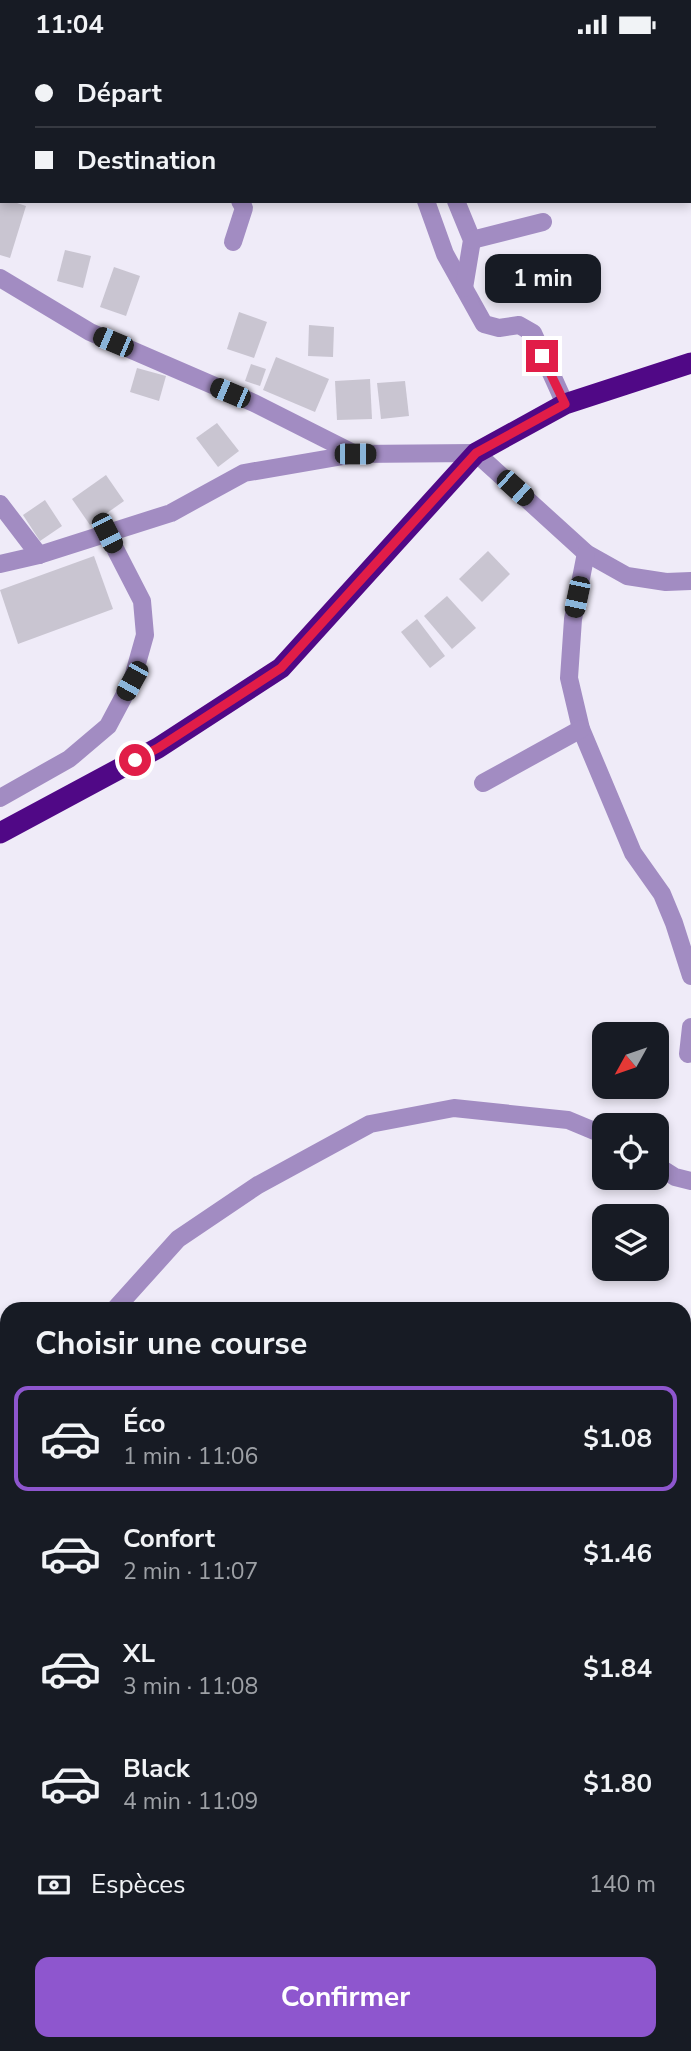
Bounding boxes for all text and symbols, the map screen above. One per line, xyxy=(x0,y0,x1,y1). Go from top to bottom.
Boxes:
text: 11:04 xyxy=(35,7,104,42)
text: Départ xyxy=(77,76,162,111)
text: Destination xyxy=(77,143,216,178)
callout: 1 min xyxy=(484,254,600,303)
text: 1 min xyxy=(513,263,573,294)
car xyxy=(90,324,137,360)
route end xyxy=(526,340,558,372)
car xyxy=(207,375,254,411)
car xyxy=(335,444,377,465)
car xyxy=(493,466,538,510)
car xyxy=(89,510,126,556)
car xyxy=(563,574,592,620)
car xyxy=(113,658,152,704)
route start xyxy=(119,744,151,776)
north arrow xyxy=(592,1022,668,1099)
map controls xyxy=(592,1022,669,1281)
button: locate xyxy=(592,1113,669,1190)
button: layers xyxy=(592,1204,669,1281)
text: Choisir une course xyxy=(35,1322,307,1365)
text: Éco xyxy=(123,1406,165,1441)
icon: car xyxy=(39,1407,102,1470)
text: $1.08 xyxy=(583,1421,652,1456)
text: 1 min · 11:06 xyxy=(123,1441,258,1472)
text: Confort xyxy=(123,1521,215,1556)
icon: car xyxy=(39,1522,102,1585)
text: $1.46 xyxy=(583,1536,652,1571)
text: 2 min · 11:07 xyxy=(123,1556,258,1587)
text: XL xyxy=(123,1636,155,1671)
icon: car xyxy=(39,1637,102,1700)
text: $1.84 xyxy=(583,1651,652,1686)
text: 3 min · 11:08 xyxy=(123,1671,258,1702)
text: Black xyxy=(123,1751,190,1786)
icon: car xyxy=(39,1752,102,1815)
text: $1.80 xyxy=(583,1766,652,1801)
text: 4 min · 11:09 xyxy=(123,1786,258,1817)
icon: cash xyxy=(35,1866,73,1904)
text: Espèces xyxy=(91,1867,186,1902)
text: 140 m xyxy=(589,1869,656,1900)
button: Confirmer xyxy=(35,1957,656,2037)

